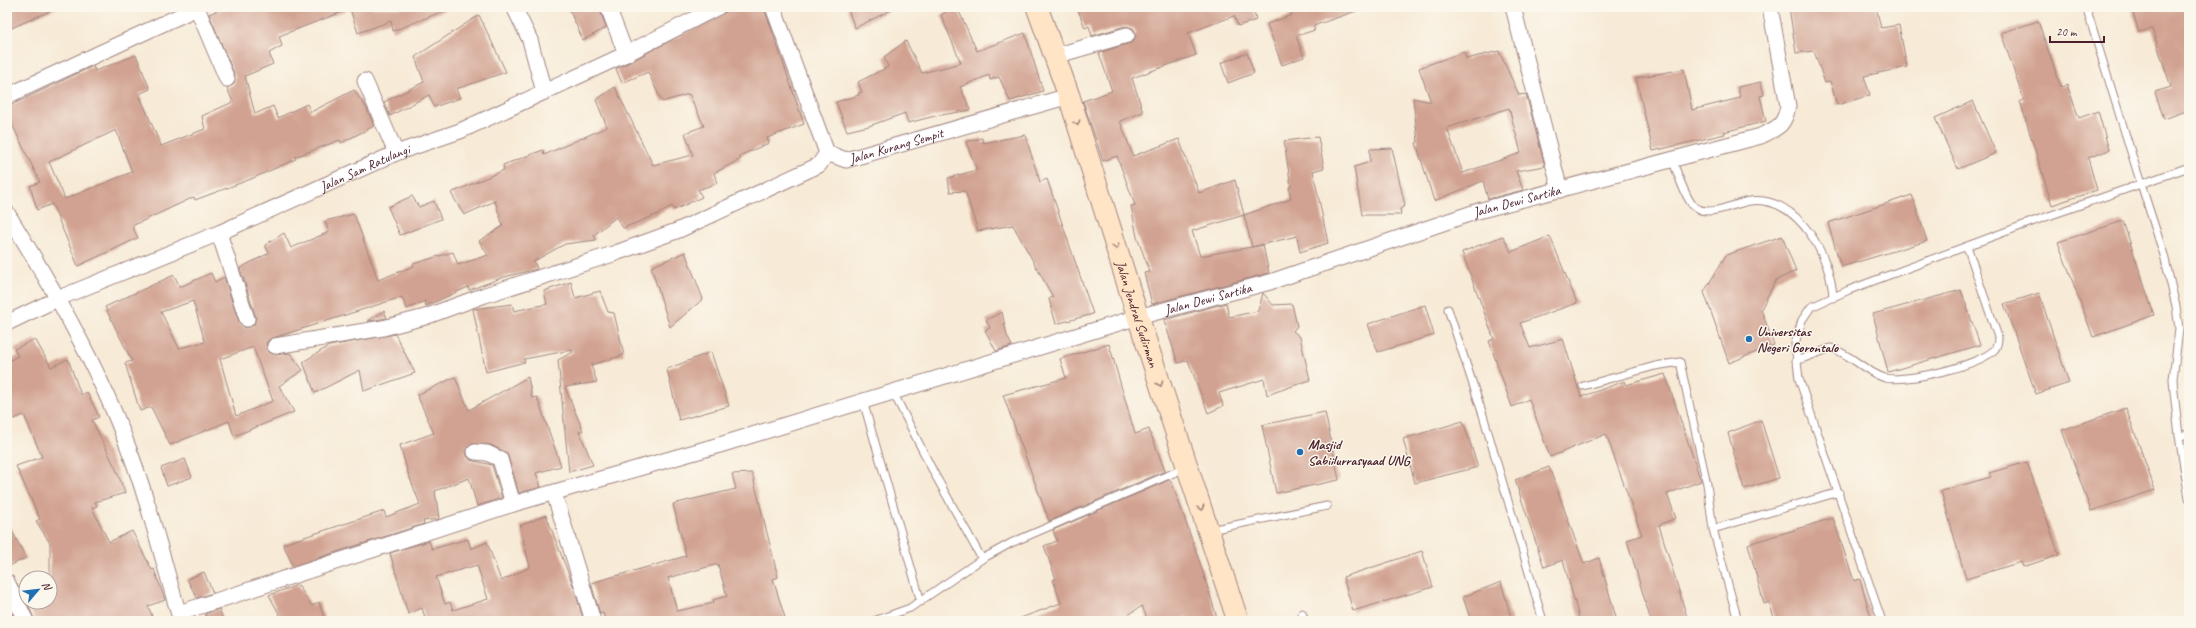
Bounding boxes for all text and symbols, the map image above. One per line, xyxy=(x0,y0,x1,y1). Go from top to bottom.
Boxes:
scale bar xyxy=(2050,18,2104,44)
text: 20 m xyxy=(2056,24,2078,40)
one-way arrow xyxy=(1072,120,1081,127)
street label: Jalan Kurang Sempit xyxy=(846,124,946,167)
street label: Jalan Sam Ratulangi xyxy=(316,140,414,195)
street label: Jalan Dewi Sartika xyxy=(1470,181,1563,221)
one-way arrow xyxy=(1111,244,1120,251)
street label: Jalan Jendral Sudirman xyxy=(1112,258,1163,370)
street label: Jalan Dewi Sartika xyxy=(1161,279,1254,318)
place label: Universitas Negeri Gorontalo xyxy=(1757,323,1839,356)
marker: Universitas Negeri Gorontalo xyxy=(1744,334,1754,344)
one-way arrow xyxy=(1155,381,1164,388)
place label: Masjid Sabiilurrasyaad UNG xyxy=(1308,436,1411,469)
marker: Masjid Sabiilurrasyaad UNG xyxy=(1295,447,1305,457)
one-way arrow xyxy=(1196,504,1204,511)
north arrow xyxy=(18,570,58,610)
text: N xyxy=(39,579,56,594)

